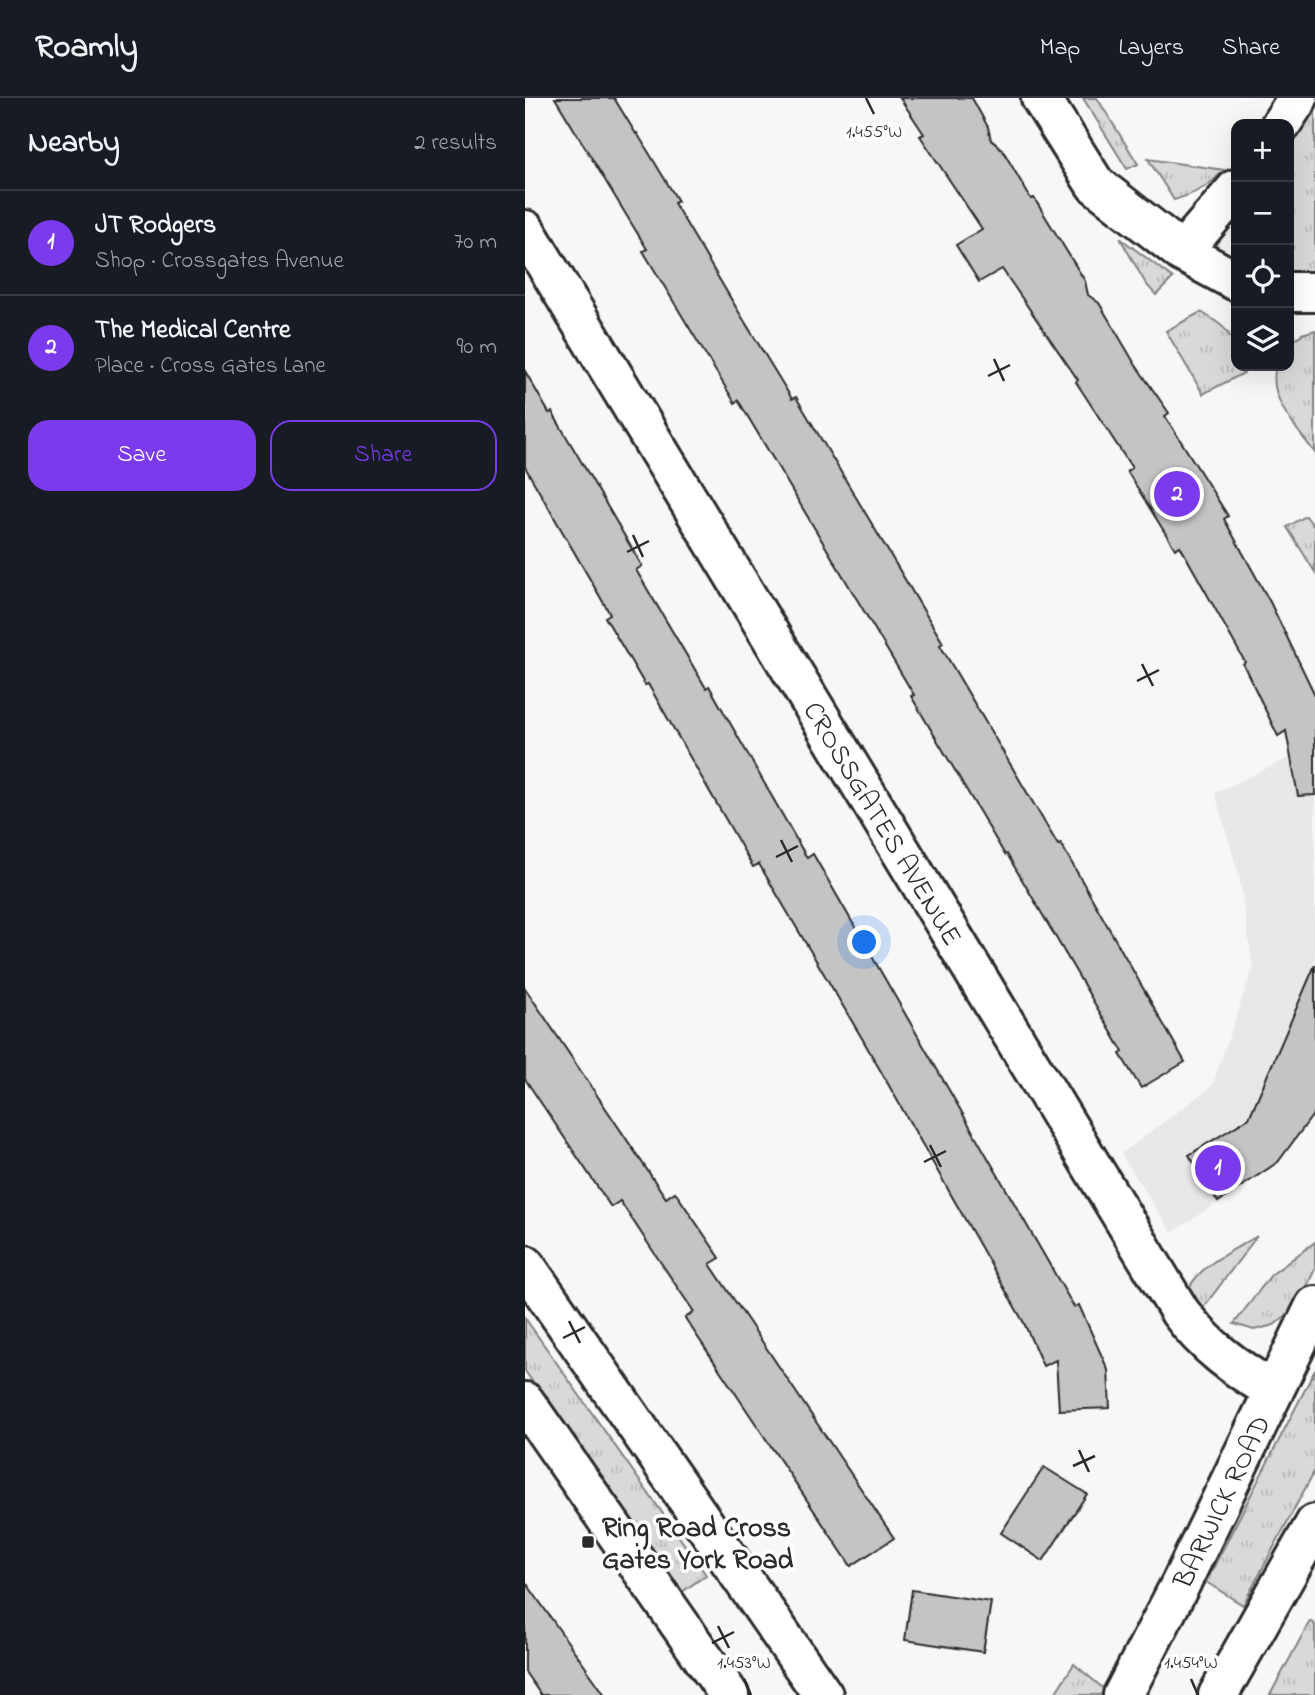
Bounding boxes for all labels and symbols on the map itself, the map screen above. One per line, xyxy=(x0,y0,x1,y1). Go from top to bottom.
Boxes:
text: 1.455°W xyxy=(846,120,902,146)
pin: 2 xyxy=(1154,468,1200,520)
street label: CROSSGATES AVENUE xyxy=(791,695,971,955)
your location xyxy=(847,925,881,959)
pin: 1 xyxy=(1195,1142,1241,1194)
street label: BARWICK ROAD xyxy=(1164,1409,1283,1597)
place label: Ring Road Cross Gates York Road xyxy=(602,1509,794,1582)
marker: Ring Road Cross Gates York Road xyxy=(580,1534,596,1550)
text: 1.453°W xyxy=(717,1651,771,1677)
text: 1.454°W xyxy=(1164,1651,1218,1677)

